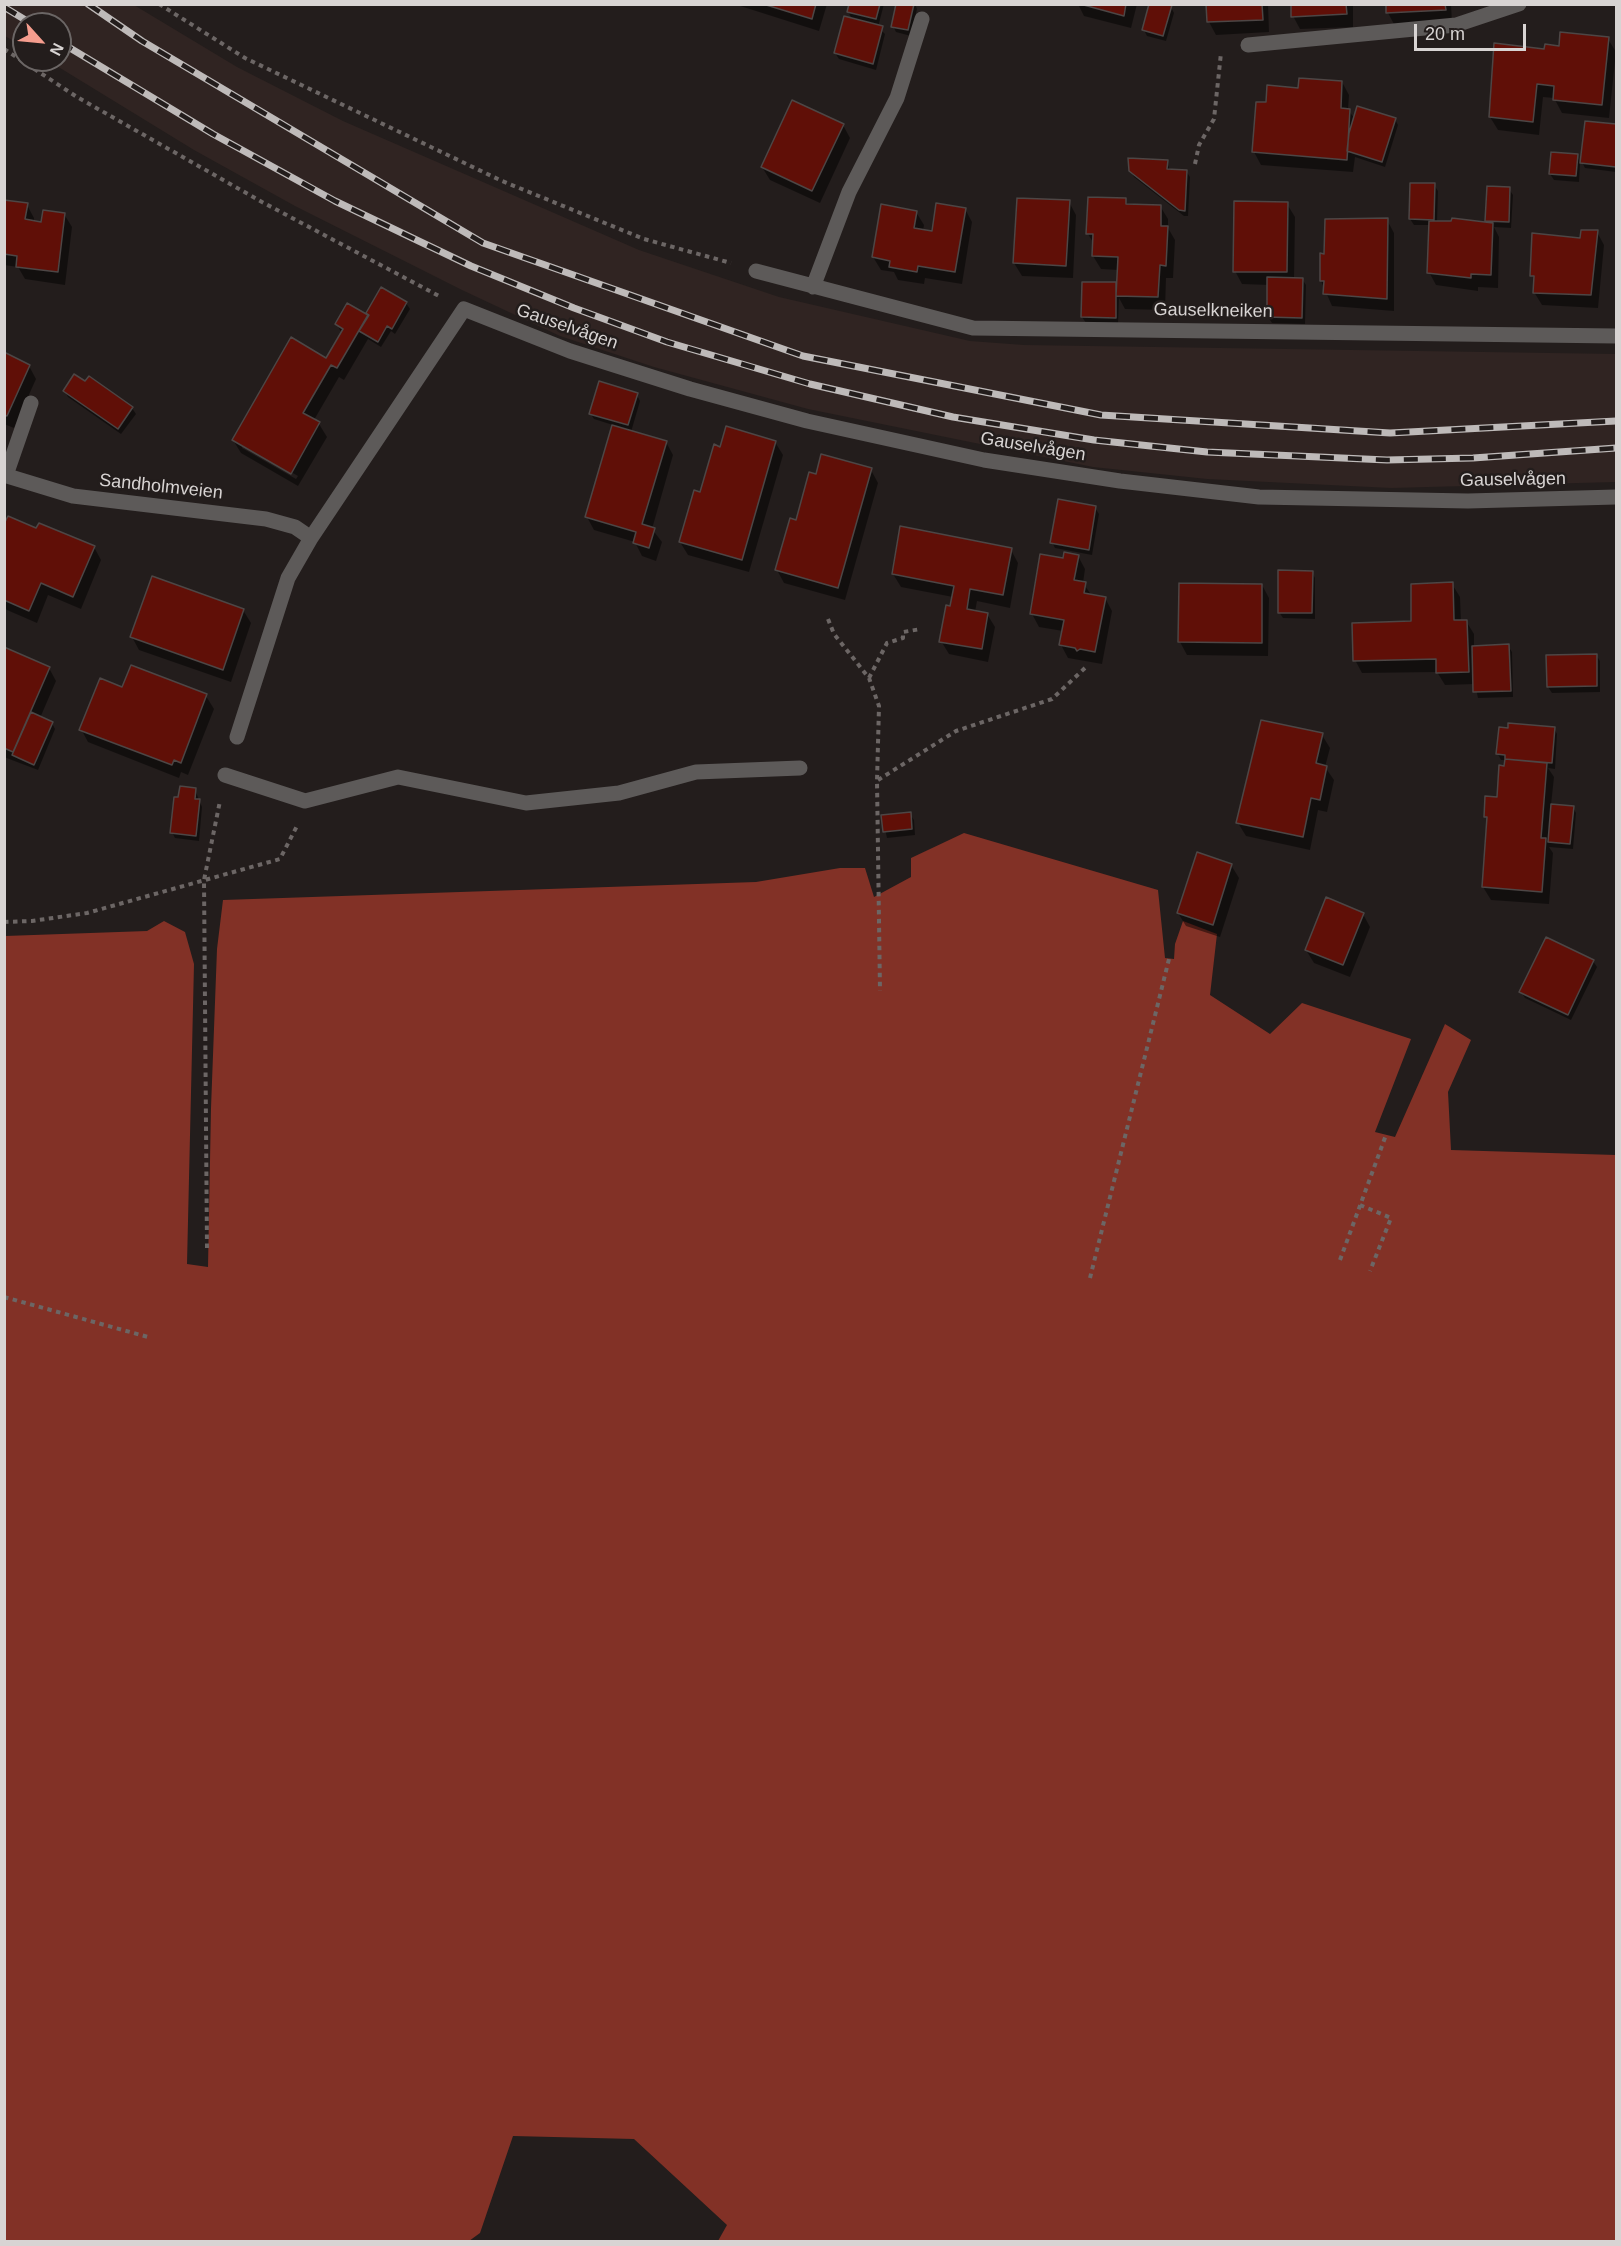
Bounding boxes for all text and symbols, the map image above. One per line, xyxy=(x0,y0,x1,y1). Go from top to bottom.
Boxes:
north arrow xyxy=(12,12,72,72)
scale bar xyxy=(1417,12,1530,50)
text: 20 m xyxy=(1425,24,1465,44)
text: N xyxy=(47,40,67,59)
street label: Gauselkneiken xyxy=(1153,299,1273,323)
street label: Gauselvågen xyxy=(513,300,621,354)
street label: Gauselvågen xyxy=(979,428,1087,466)
street label: Gauselvågen xyxy=(1460,468,1566,492)
street label: Sandholmveien xyxy=(98,470,224,504)

